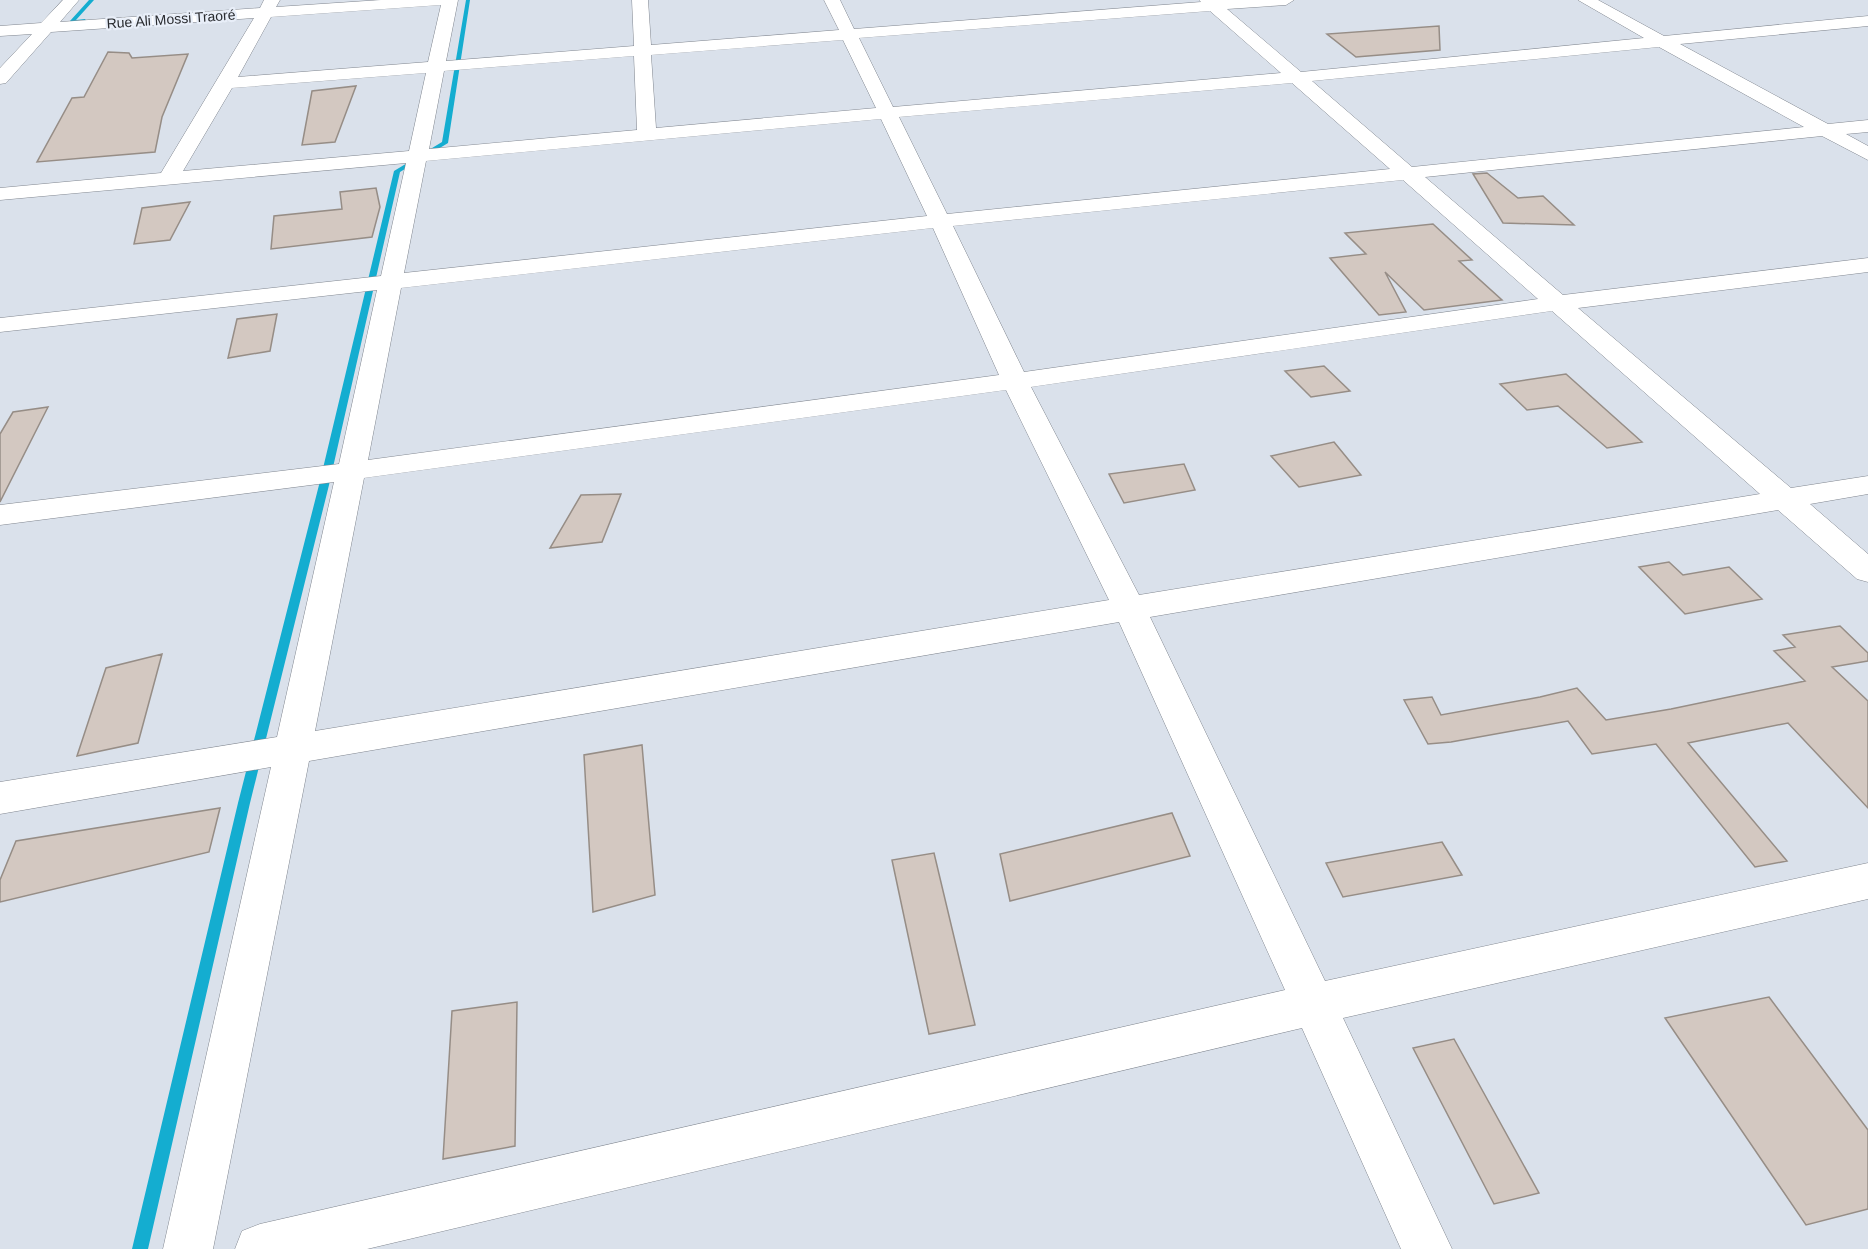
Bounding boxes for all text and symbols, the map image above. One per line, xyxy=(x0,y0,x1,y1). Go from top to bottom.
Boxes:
street label: Rue Ali Mossi Traoré xyxy=(106,7,236,31)

